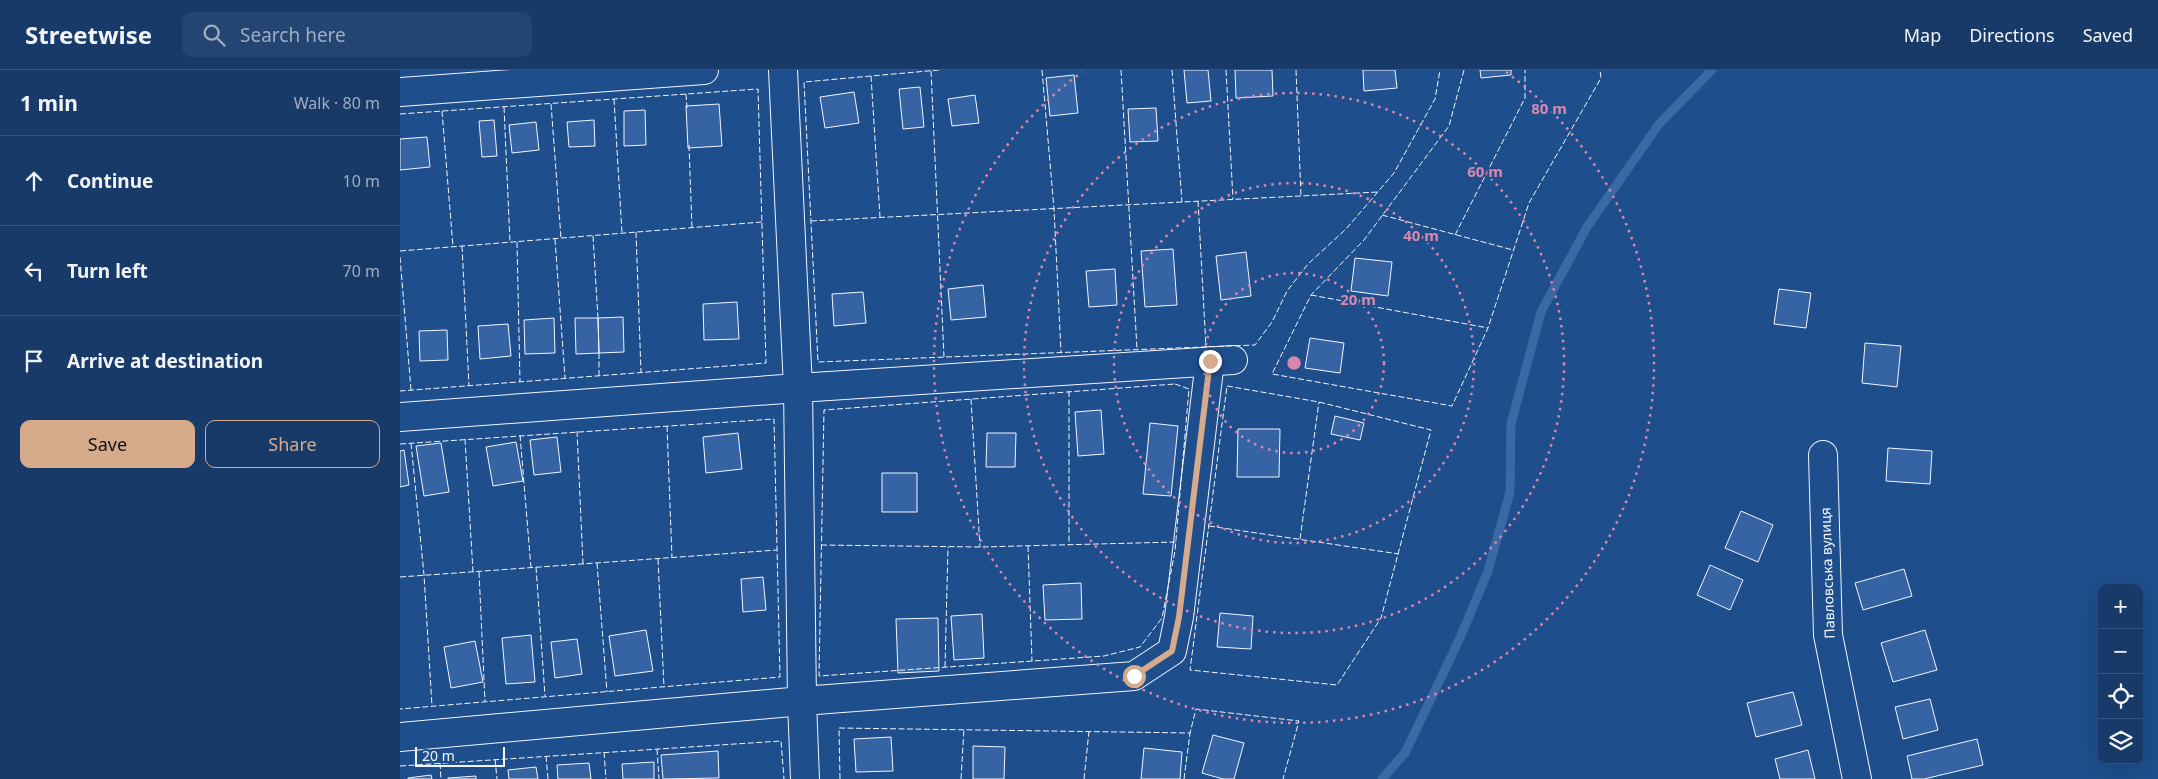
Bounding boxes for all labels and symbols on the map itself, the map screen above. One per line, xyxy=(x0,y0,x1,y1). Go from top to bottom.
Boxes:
text: 80 m xyxy=(1531,98,1567,118)
text: 60 m xyxy=(1467,161,1503,181)
text: 40 m xyxy=(1403,225,1439,245)
text: 20 m xyxy=(1340,289,1376,309)
route end xyxy=(1199,350,1222,373)
centre of rings xyxy=(1285,354,1303,372)
street label: Павловська вулиця xyxy=(1815,507,1839,639)
route start xyxy=(1123,665,1146,688)
scale bar xyxy=(415,744,505,767)

